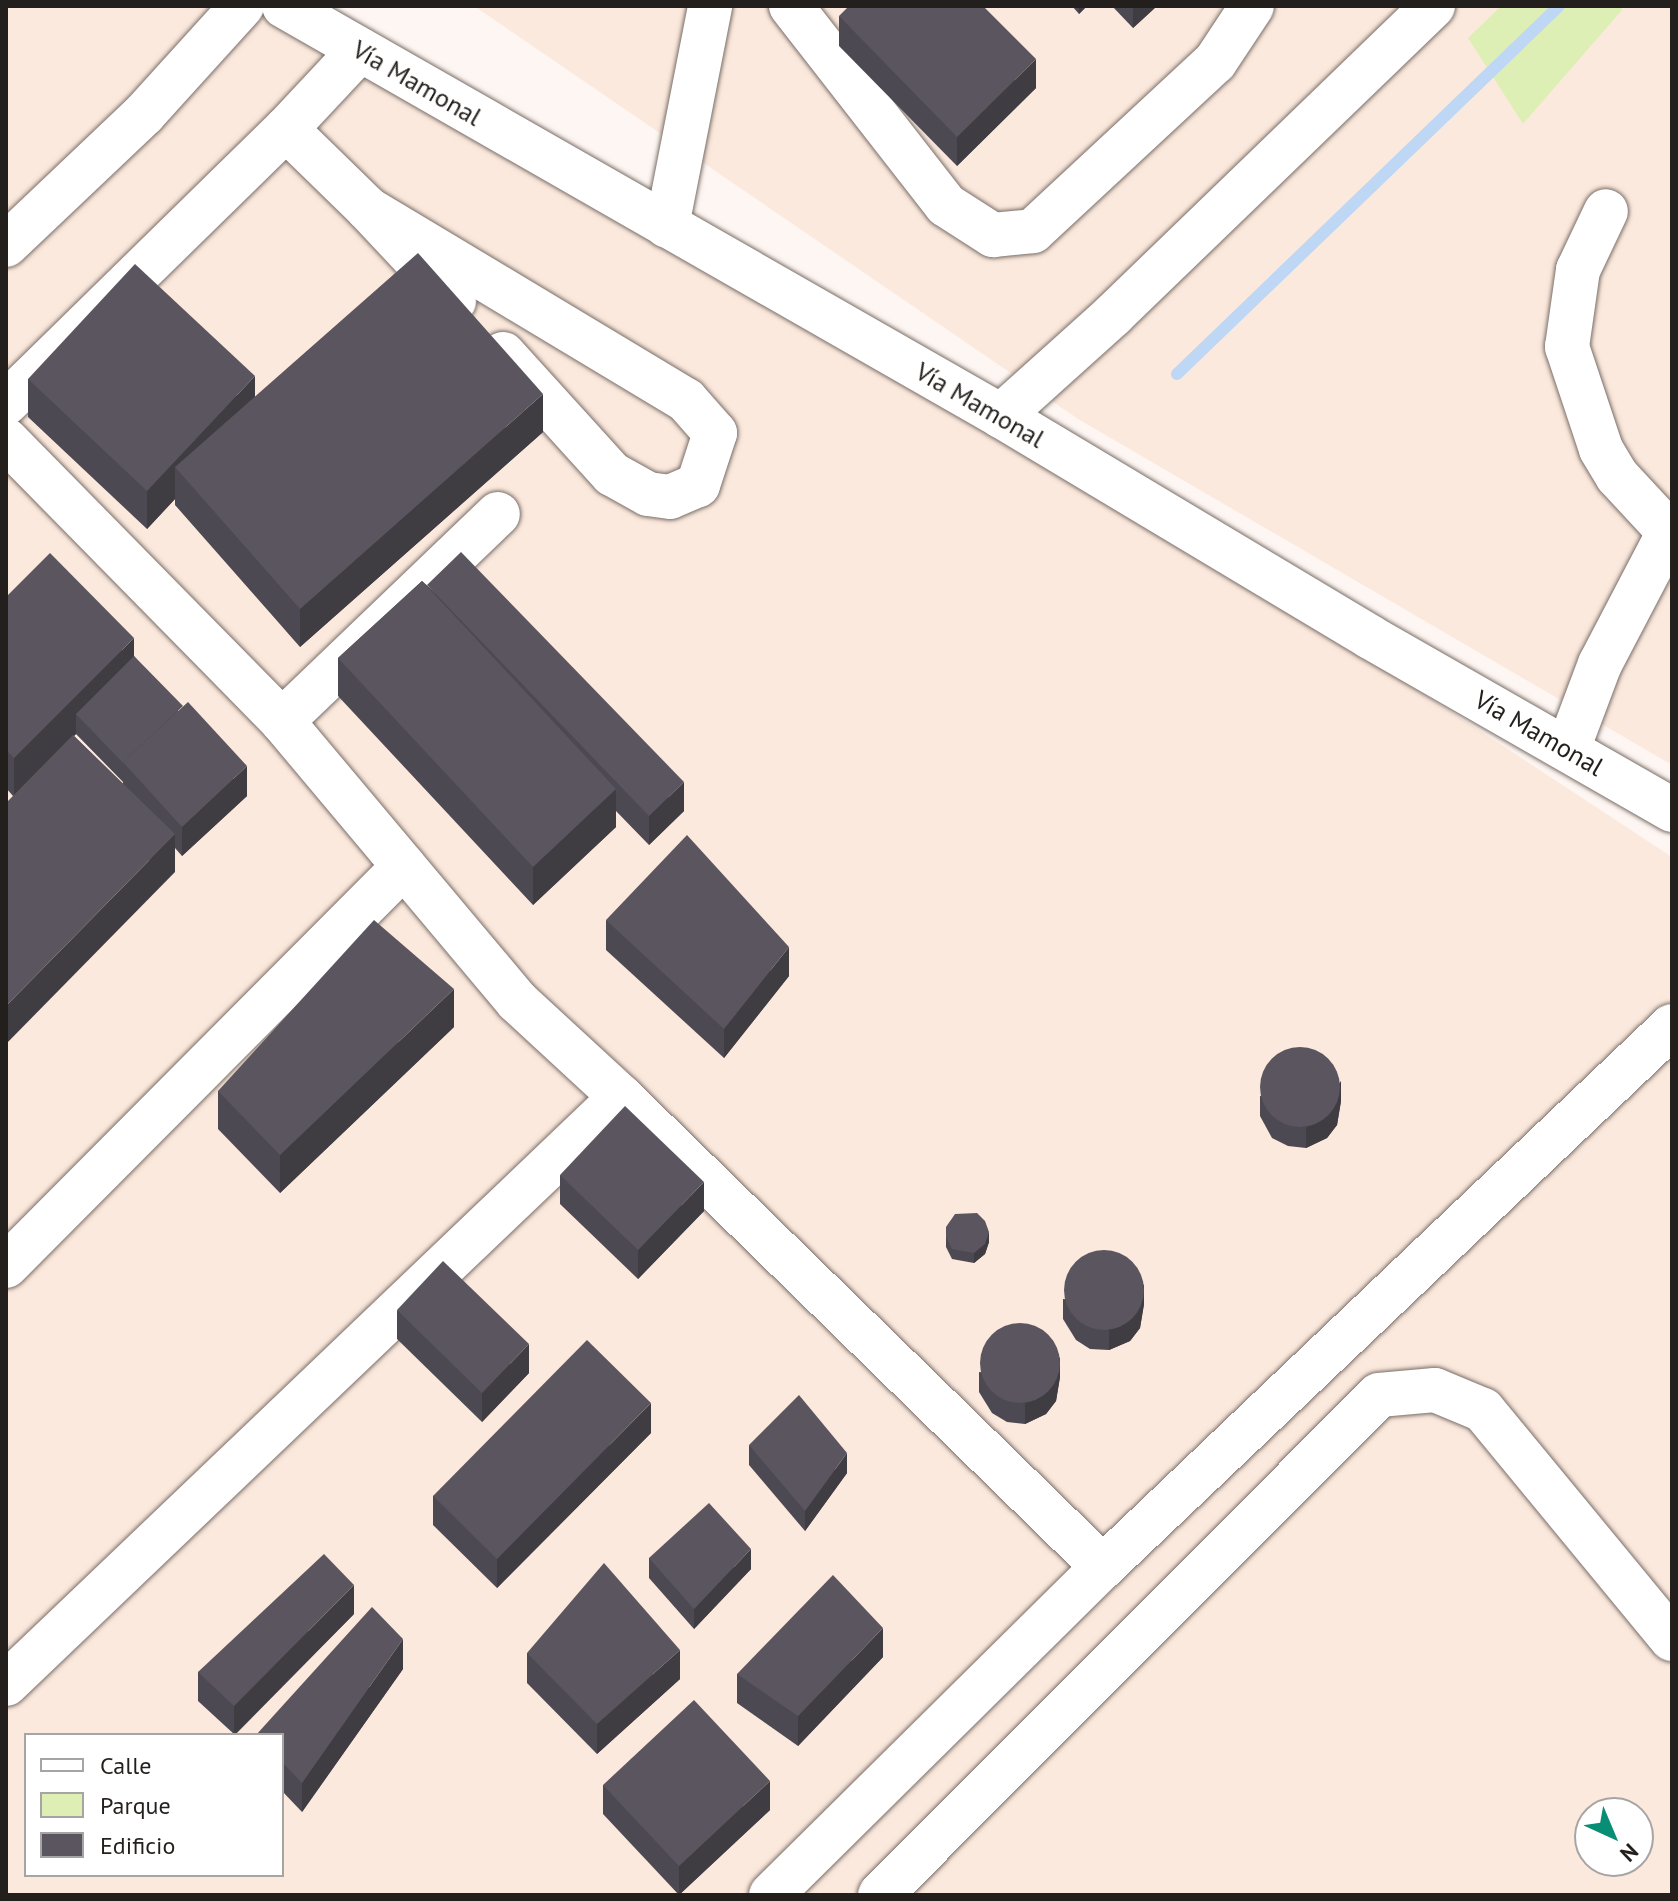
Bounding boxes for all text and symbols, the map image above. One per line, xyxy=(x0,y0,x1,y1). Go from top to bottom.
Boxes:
street label: Vía Mamonal xyxy=(347,34,487,132)
street label: Vía Mamonal xyxy=(910,356,1050,454)
street label: Vía Mamonal xyxy=(1469,684,1609,782)
legend xyxy=(24,1733,284,1877)
text: Calle xyxy=(100,1750,151,1781)
text: Parque xyxy=(100,1790,171,1821)
north arrow xyxy=(1574,1797,1654,1877)
text: Edificio xyxy=(100,1830,175,1861)
text: N xyxy=(1614,1838,1644,1868)

